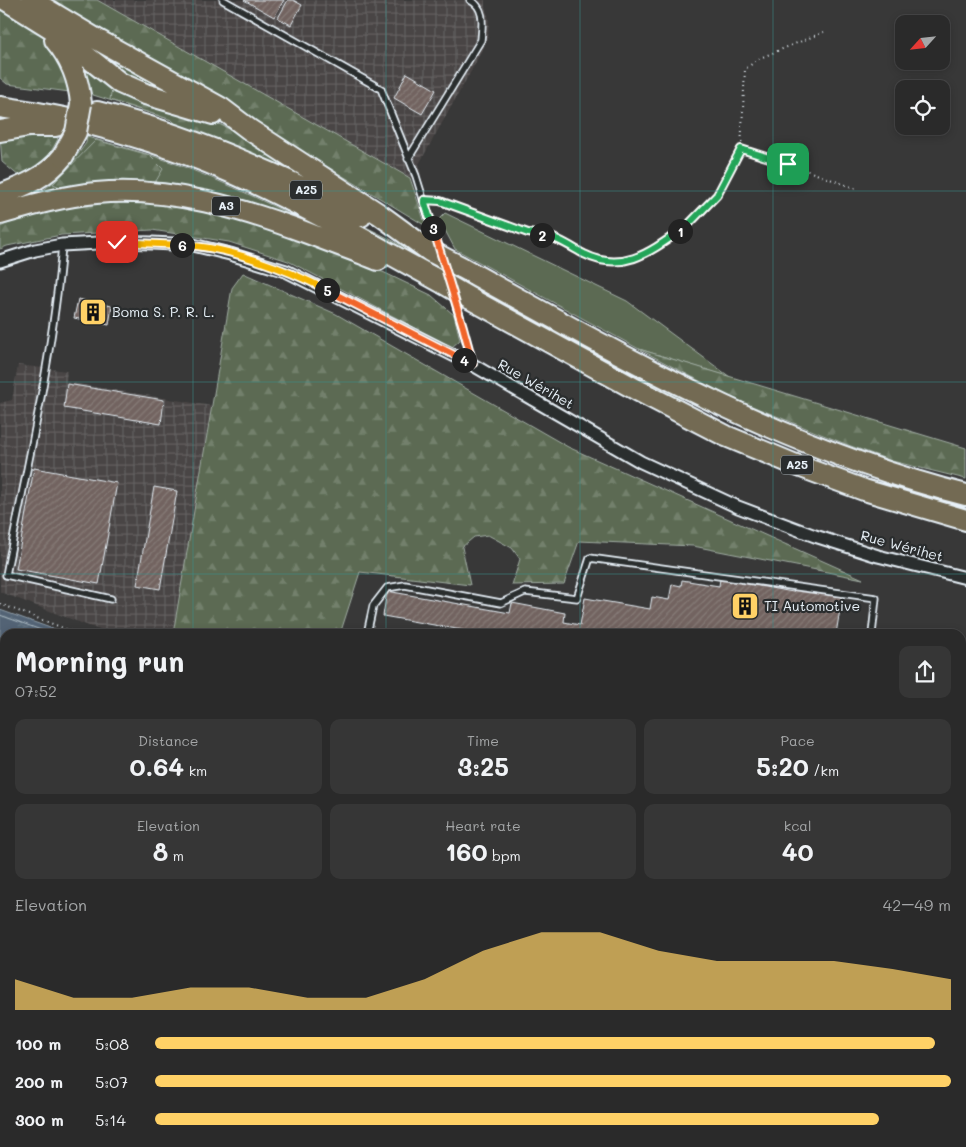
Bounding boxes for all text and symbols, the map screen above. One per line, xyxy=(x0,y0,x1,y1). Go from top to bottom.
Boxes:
north arrow xyxy=(895,15,950,70)
map controls xyxy=(895,15,950,135)
button: locate xyxy=(895,80,950,135)
pin xyxy=(767,143,809,185)
icon: arrive xyxy=(774,150,802,178)
road number: A25 xyxy=(290,180,322,200)
road number: A3 xyxy=(212,197,240,216)
pin: 3 xyxy=(420,216,446,240)
pin: 1 xyxy=(668,218,692,244)
text: 3 xyxy=(429,219,438,238)
pin xyxy=(96,221,138,263)
pin: 2 xyxy=(530,222,554,248)
text: 1 xyxy=(677,222,684,241)
text: 2 xyxy=(539,226,546,245)
icon: check xyxy=(103,228,131,256)
pin: 6 xyxy=(170,232,194,258)
text: 6 xyxy=(178,236,187,255)
pin: 5 xyxy=(314,278,340,302)
text: 5 xyxy=(323,281,332,300)
building icon: Boma S. P. R. L. xyxy=(78,297,108,327)
place label: Boma S. P. R. L. xyxy=(112,302,215,321)
pin: 4 xyxy=(452,348,476,372)
text: 4 xyxy=(460,351,469,370)
street label: Rue Wérihet xyxy=(495,354,578,413)
road number: A25 xyxy=(781,456,813,474)
street label: Rue Wérihet xyxy=(859,525,946,566)
building icon: TI Automotive xyxy=(730,591,760,621)
place label: TI Automotive xyxy=(764,596,860,615)
text: Morning run xyxy=(15,643,184,679)
button: share xyxy=(899,646,951,698)
text: 07:52 xyxy=(15,680,57,701)
text: Distance xyxy=(138,731,198,750)
text: Time xyxy=(467,731,499,750)
text: Pace xyxy=(781,731,815,750)
text: 0.64 xyxy=(129,750,184,782)
text: 3:25 xyxy=(457,750,509,782)
text: 5:20 xyxy=(756,750,809,782)
text: km xyxy=(184,761,207,780)
text: /km xyxy=(809,761,839,780)
text: Elevation xyxy=(137,816,200,835)
text: Heart rate xyxy=(445,816,521,835)
text: kcal xyxy=(784,816,812,835)
text: 8 xyxy=(153,835,168,867)
text: 160 xyxy=(445,835,488,867)
text: 40 xyxy=(782,835,814,867)
text: m xyxy=(168,846,184,865)
text: bpm xyxy=(488,846,521,865)
text: Elevation xyxy=(15,894,87,915)
text: 42–49 m xyxy=(883,894,951,915)
text: 100 m xyxy=(15,1033,61,1054)
text: 5:08 xyxy=(95,1033,129,1054)
text: 200 m xyxy=(15,1071,63,1092)
text: 5:07 xyxy=(95,1071,128,1092)
text: 300 m xyxy=(15,1109,64,1130)
text: 5:14 xyxy=(95,1109,126,1130)

